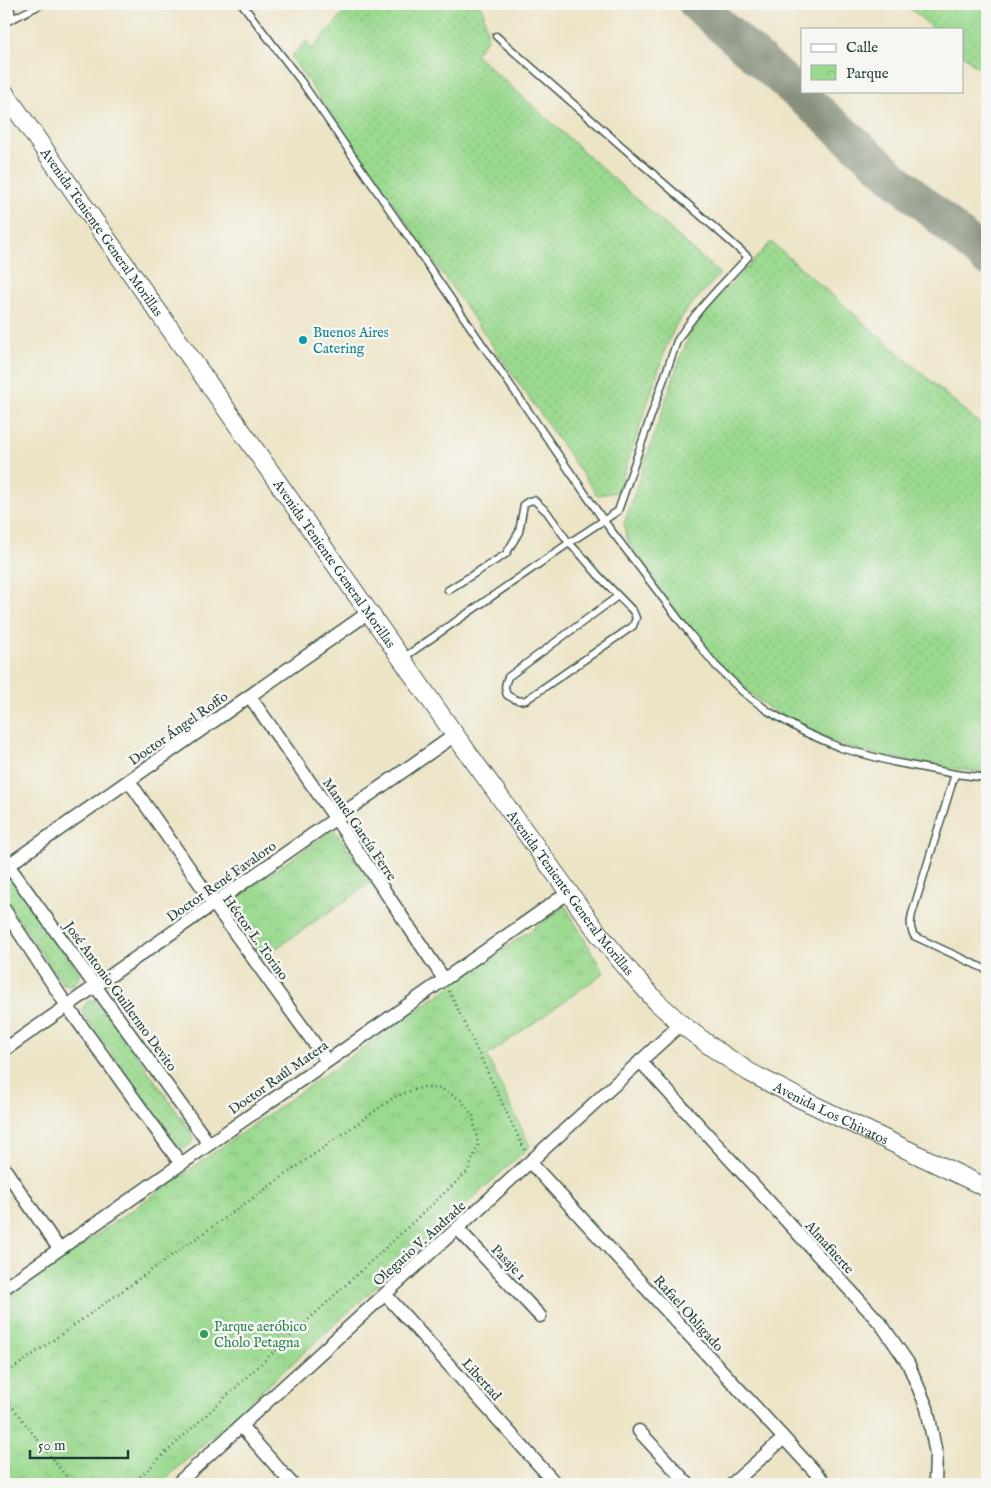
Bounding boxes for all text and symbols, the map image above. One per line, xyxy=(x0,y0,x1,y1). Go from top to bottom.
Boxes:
legend xyxy=(801,28,964,92)
text: Calle xyxy=(846,38,878,57)
text: Parque xyxy=(846,64,889,83)
street label: Avenida Teniente General Morillas xyxy=(35,144,167,320)
place label: Buenos Aires Catering xyxy=(313,324,389,358)
marker: Buenos Aires Catering xyxy=(297,334,309,346)
street label: Avenida Teniente General Morillas xyxy=(268,475,399,652)
street label: Doctor Ángel Roffo xyxy=(125,687,232,770)
street label: Manuel García Ferre xyxy=(318,775,401,885)
street label: Avenida Teniente General Morillas xyxy=(502,806,638,980)
street label: Doctor René Favaloro xyxy=(163,837,280,926)
street label: Héctor L. Torino xyxy=(218,891,292,984)
street label: José Antonio Guillermo Devito xyxy=(59,917,181,1075)
street label: Doctor Raúl Matera xyxy=(225,1036,333,1119)
street label: Avenida Los Chivatos xyxy=(769,1078,891,1150)
street label: Olegario V. Andrade xyxy=(370,1197,470,1290)
street label: Almafuerte xyxy=(800,1217,858,1278)
street label: Pasaje 1 xyxy=(487,1241,530,1284)
street label: Rafael Obligado xyxy=(649,1272,727,1356)
place label: Parque aeróbico Cholo Petagna xyxy=(214,1318,307,1352)
marker: Parque aeróbico Cholo Petagna xyxy=(198,1328,210,1340)
street label: Libertad xyxy=(457,1355,505,1405)
scale bar xyxy=(30,1428,128,1460)
text: 50 m xyxy=(38,1436,66,1455)

